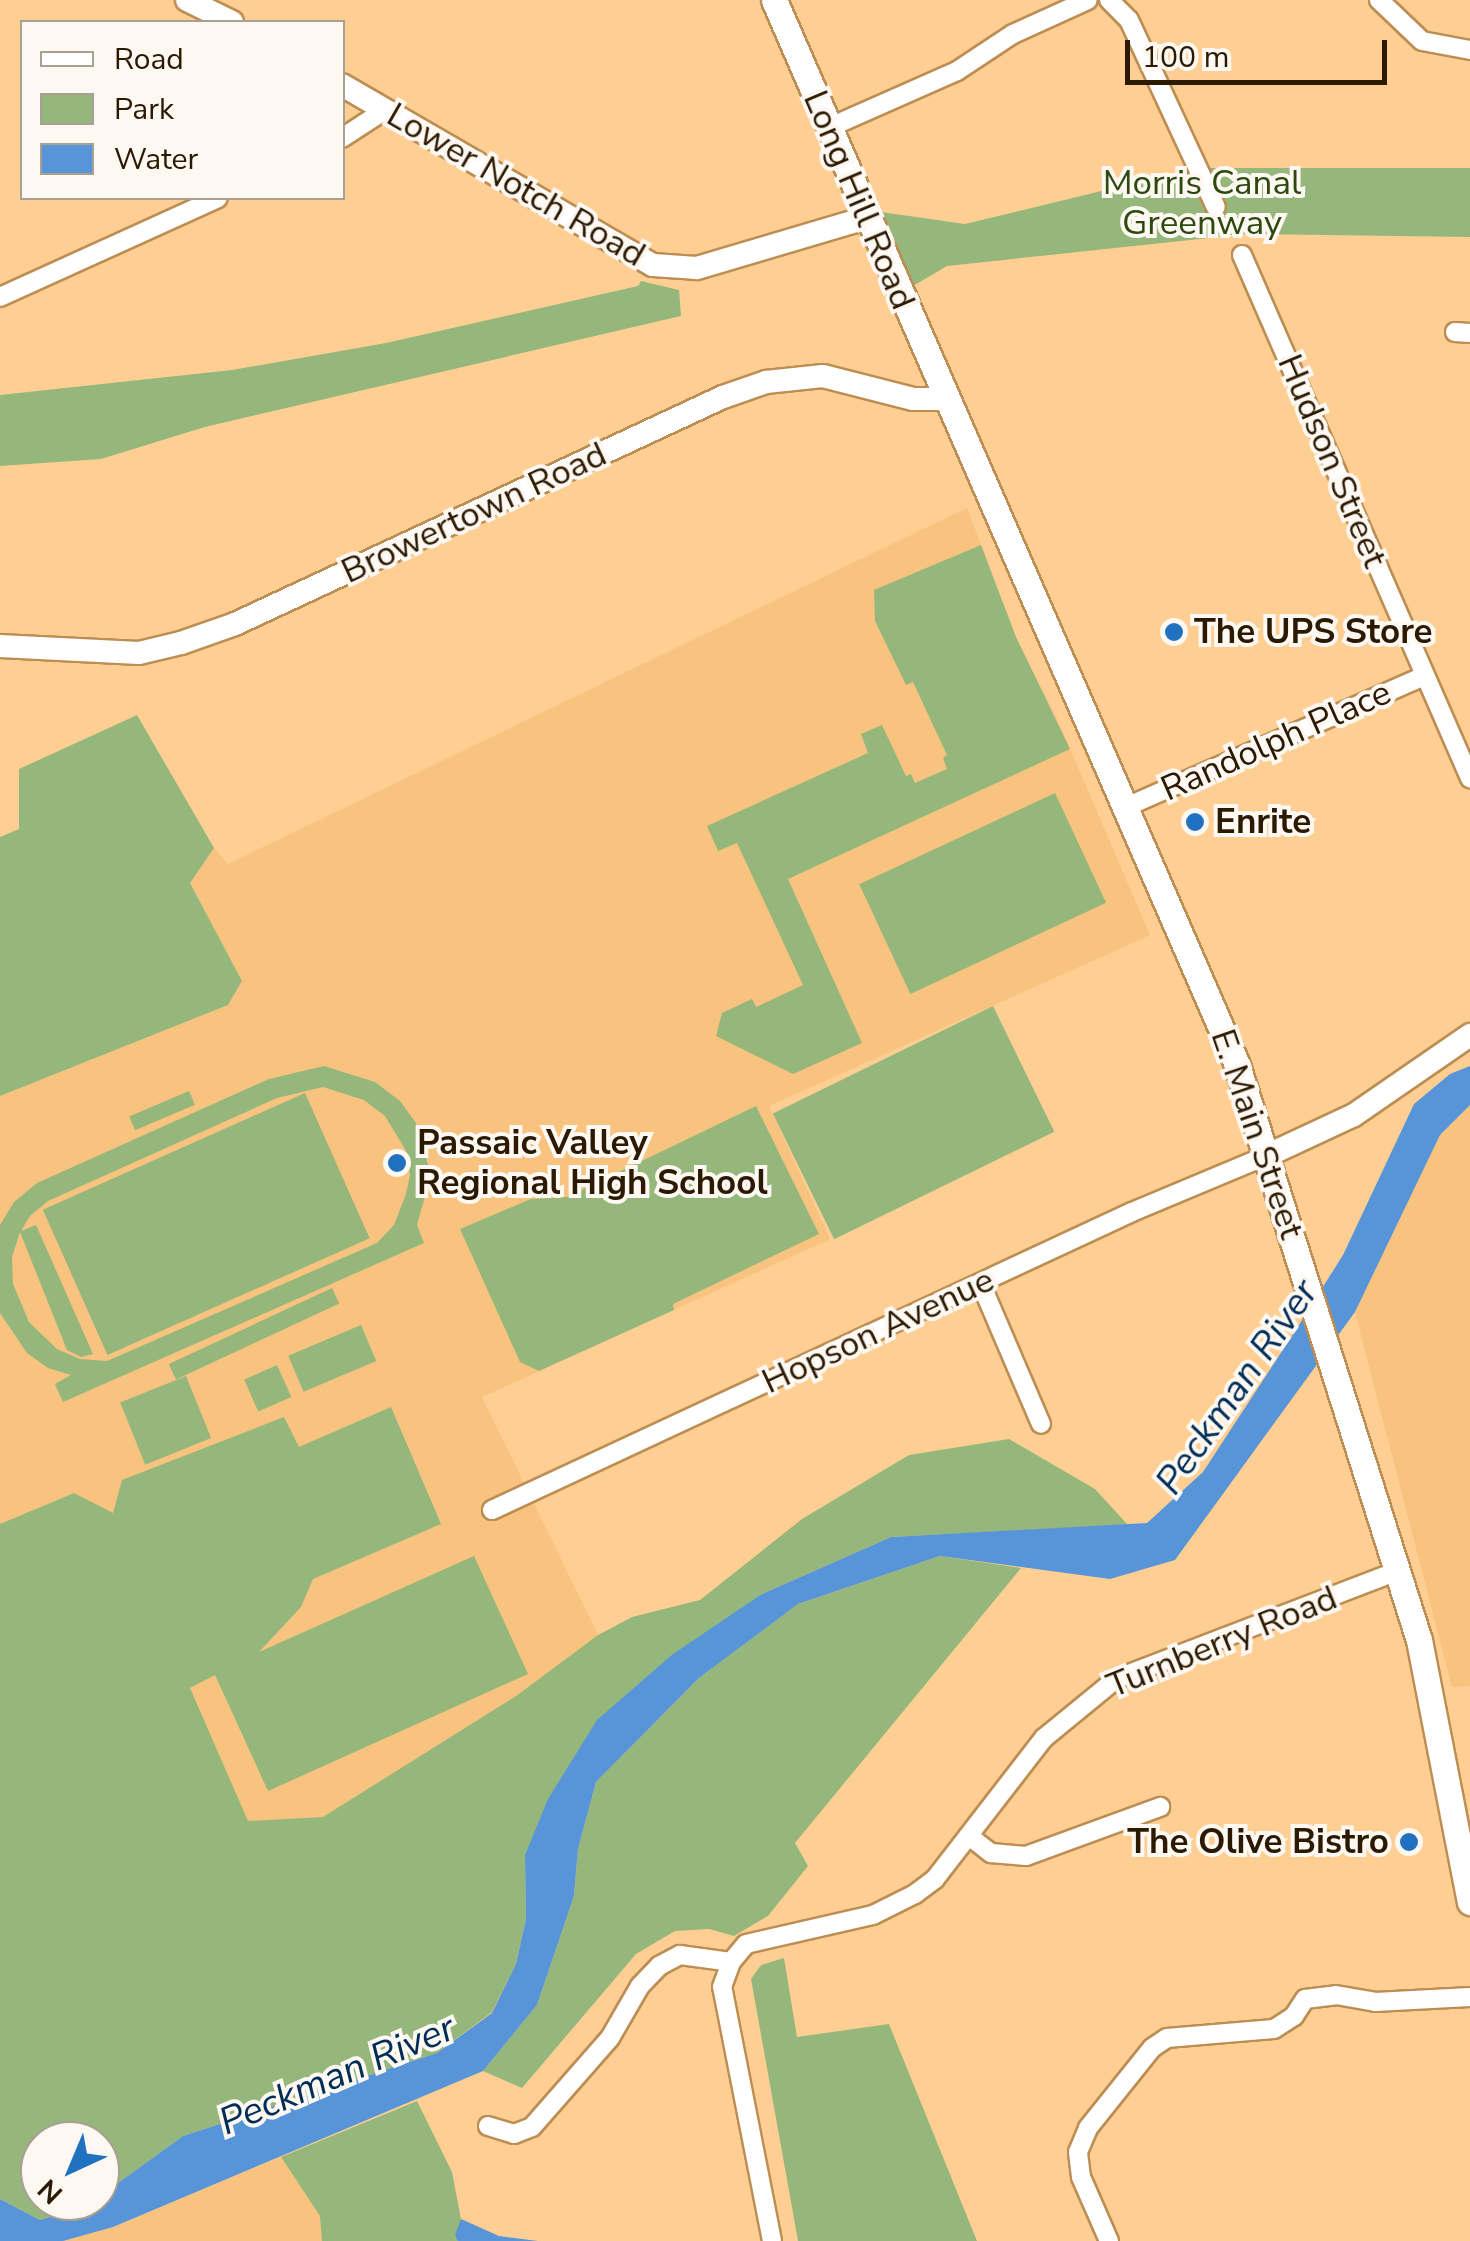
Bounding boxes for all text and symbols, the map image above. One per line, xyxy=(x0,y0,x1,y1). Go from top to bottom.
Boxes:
legend xyxy=(20,20,345,200)
scale bar xyxy=(1130,20,1392,82)
text: 100 m xyxy=(1142,37,1229,78)
text: Road xyxy=(114,39,184,80)
street label: Long Hill Road xyxy=(794,84,924,316)
text: Park xyxy=(114,89,174,130)
street label: Lower Notch Road xyxy=(379,94,653,276)
text: Water xyxy=(114,139,198,180)
park label: Morris Canal Greenway xyxy=(1103,162,1301,244)
street label: Hudson Street xyxy=(1268,348,1396,574)
street label: Browertown Road xyxy=(335,433,613,593)
place label: The UPS Store xyxy=(1194,611,1433,653)
marker: The UPS Store xyxy=(1163,621,1185,643)
street label: Randolph Place xyxy=(1155,672,1397,810)
place label: Enrite xyxy=(1215,801,1311,843)
marker: Enrite xyxy=(1184,811,1206,833)
street label: E. Main Street xyxy=(1202,1024,1312,1244)
place label: Passaic Valley Regional High School xyxy=(417,1122,768,1204)
marker: Passaic Valley Regional High School xyxy=(386,1152,408,1174)
street label: Hopson Avenue xyxy=(755,1259,1001,1403)
water label: Peckman River xyxy=(1146,1271,1328,1503)
street label: Turnberry Road xyxy=(1101,1577,1343,1707)
place label: The Olive Bistro xyxy=(1127,1821,1389,1863)
marker: The Olive Bistro xyxy=(1398,1831,1420,1853)
water label: Peckman River xyxy=(212,2005,462,2145)
north arrow xyxy=(20,2121,120,2221)
text: N xyxy=(30,2170,71,2212)

